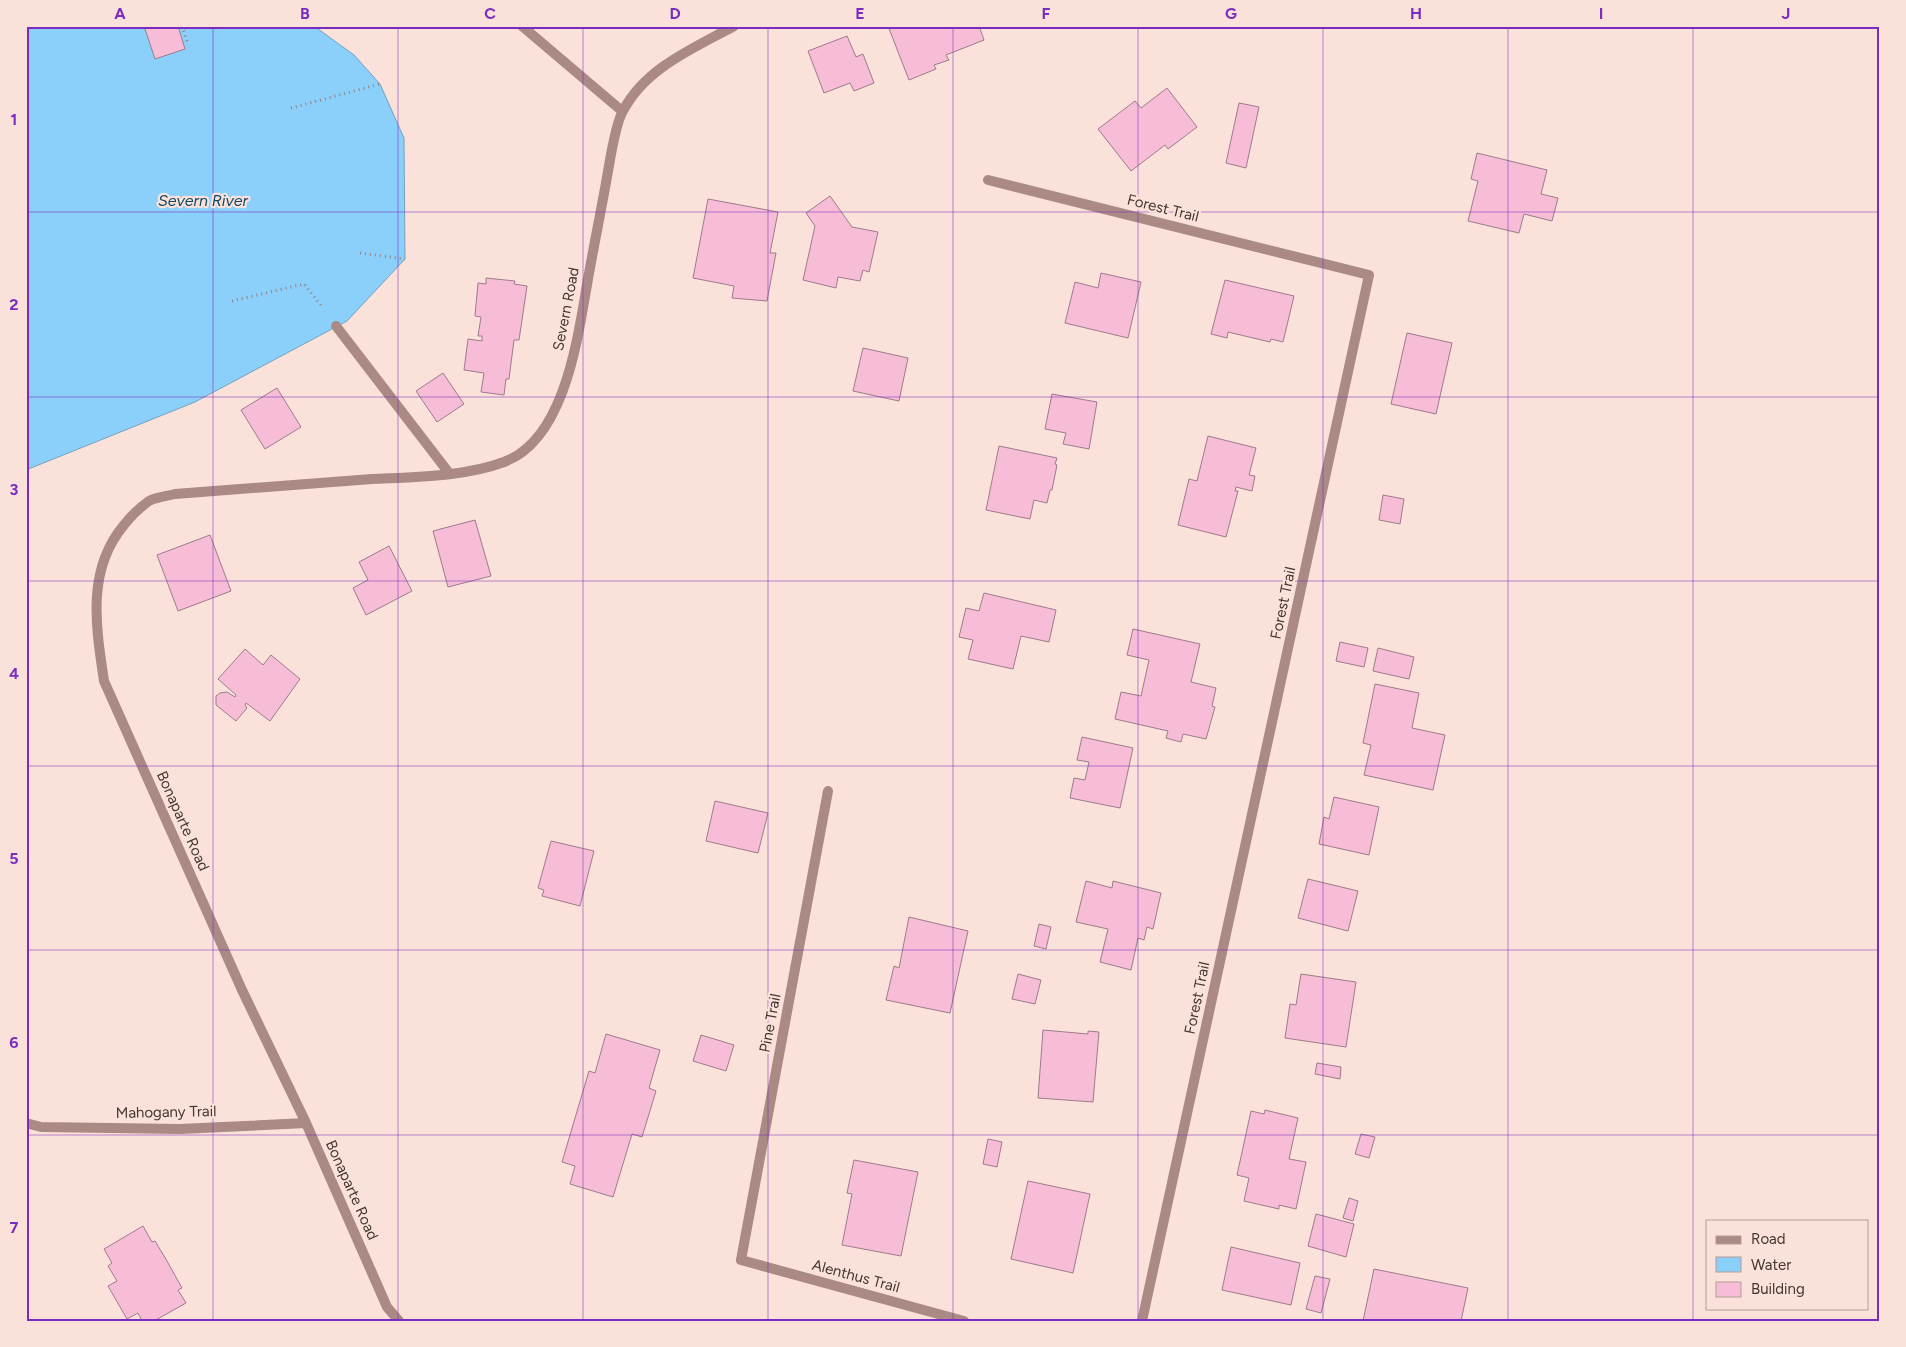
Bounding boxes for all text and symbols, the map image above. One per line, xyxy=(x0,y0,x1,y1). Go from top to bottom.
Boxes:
text: A xyxy=(114,4,126,23)
text: B xyxy=(300,4,310,23)
text: C xyxy=(484,4,496,23)
text: D xyxy=(669,4,681,23)
text: E xyxy=(855,4,865,23)
text: F xyxy=(1042,4,1051,23)
text: G xyxy=(1225,4,1237,23)
text: H xyxy=(1410,4,1422,23)
text: I xyxy=(1599,4,1603,23)
text: J xyxy=(1782,4,1790,23)
text: 1 xyxy=(11,110,17,129)
street label: Forest Trail xyxy=(1125,190,1201,226)
water label: Severn River xyxy=(158,191,248,210)
street label: Severn Road xyxy=(549,266,583,352)
text: 2 xyxy=(9,295,19,314)
text: 3 xyxy=(10,480,19,499)
street label: Forest Trail xyxy=(1267,565,1299,641)
text: 4 xyxy=(9,664,19,683)
street label: Bonaparte Road xyxy=(153,768,213,874)
text: 5 xyxy=(9,849,19,868)
street label: Forest Trail xyxy=(1181,960,1213,1036)
street label: Pine Trail xyxy=(755,992,785,1054)
text: 6 xyxy=(9,1033,19,1052)
street label: Mahogany Trail xyxy=(115,1102,217,1122)
street label: Bonaparte Road xyxy=(322,1137,382,1243)
text: 7 xyxy=(10,1218,19,1237)
legend xyxy=(1706,1220,1868,1310)
text: Road xyxy=(1751,1230,1786,1248)
street label: Alenthus Trail xyxy=(810,1256,902,1296)
text: Water xyxy=(1751,1256,1791,1274)
text: Building xyxy=(1751,1280,1805,1298)

